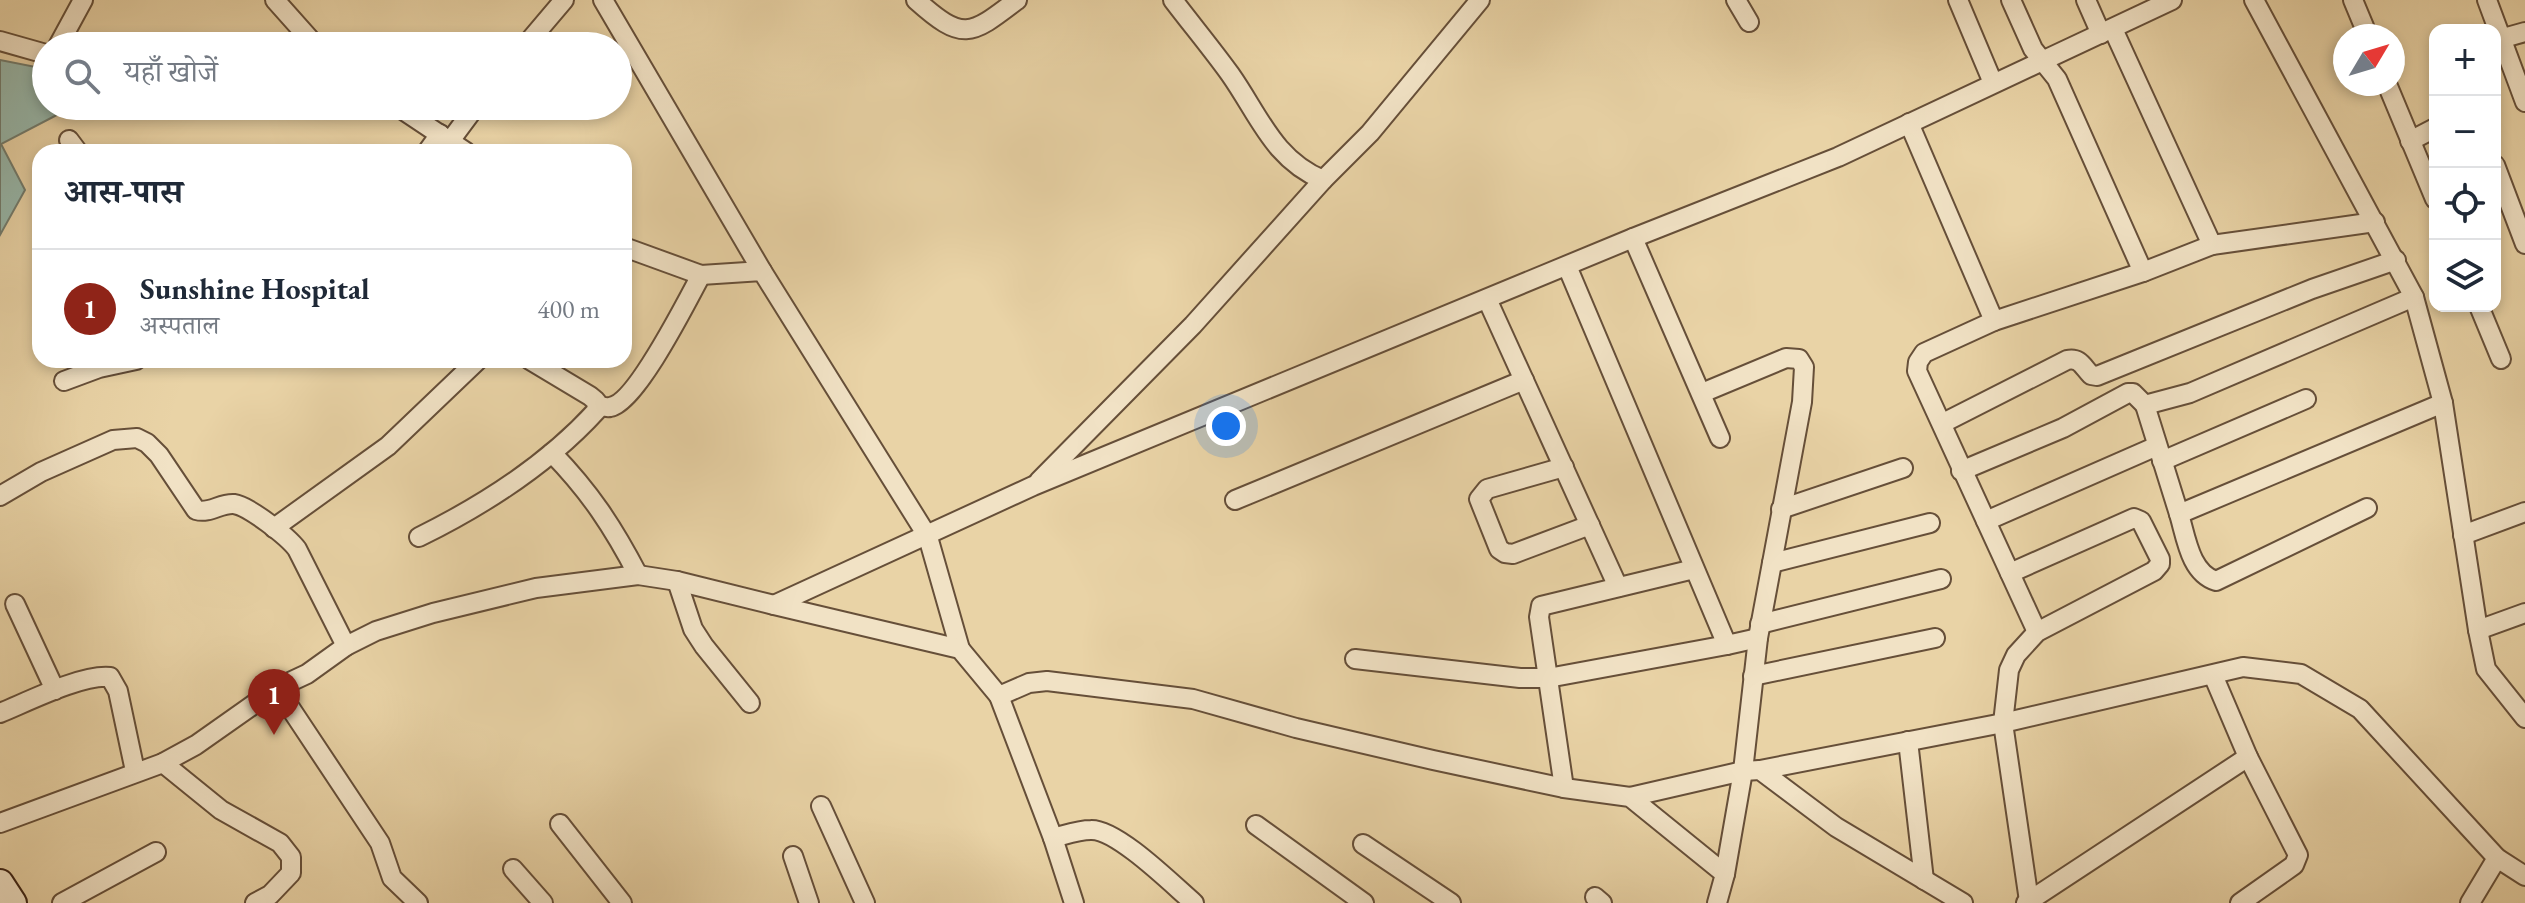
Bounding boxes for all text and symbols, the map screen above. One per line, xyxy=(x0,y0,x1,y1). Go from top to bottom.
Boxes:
north arrow xyxy=(2333,24,2405,96)
map controls xyxy=(2429,24,2501,312)
button: + xyxy=(2429,24,2501,96)
search box xyxy=(32,32,632,120)
text: यहाँ खोजें xyxy=(124,52,218,91)
icon: search xyxy=(60,54,104,98)
button: − xyxy=(2429,96,2501,168)
button: locate xyxy=(2429,168,2501,240)
text: आस-पास xyxy=(64,169,183,213)
button: layers xyxy=(2429,240,2501,312)
text: Sunshine Hospital xyxy=(140,269,370,308)
text: 1 xyxy=(83,292,97,326)
text: 400 m xyxy=(537,292,600,326)
text: अस्पताल xyxy=(140,308,219,342)
your location xyxy=(1206,406,1246,446)
pin: 1 xyxy=(248,669,300,735)

